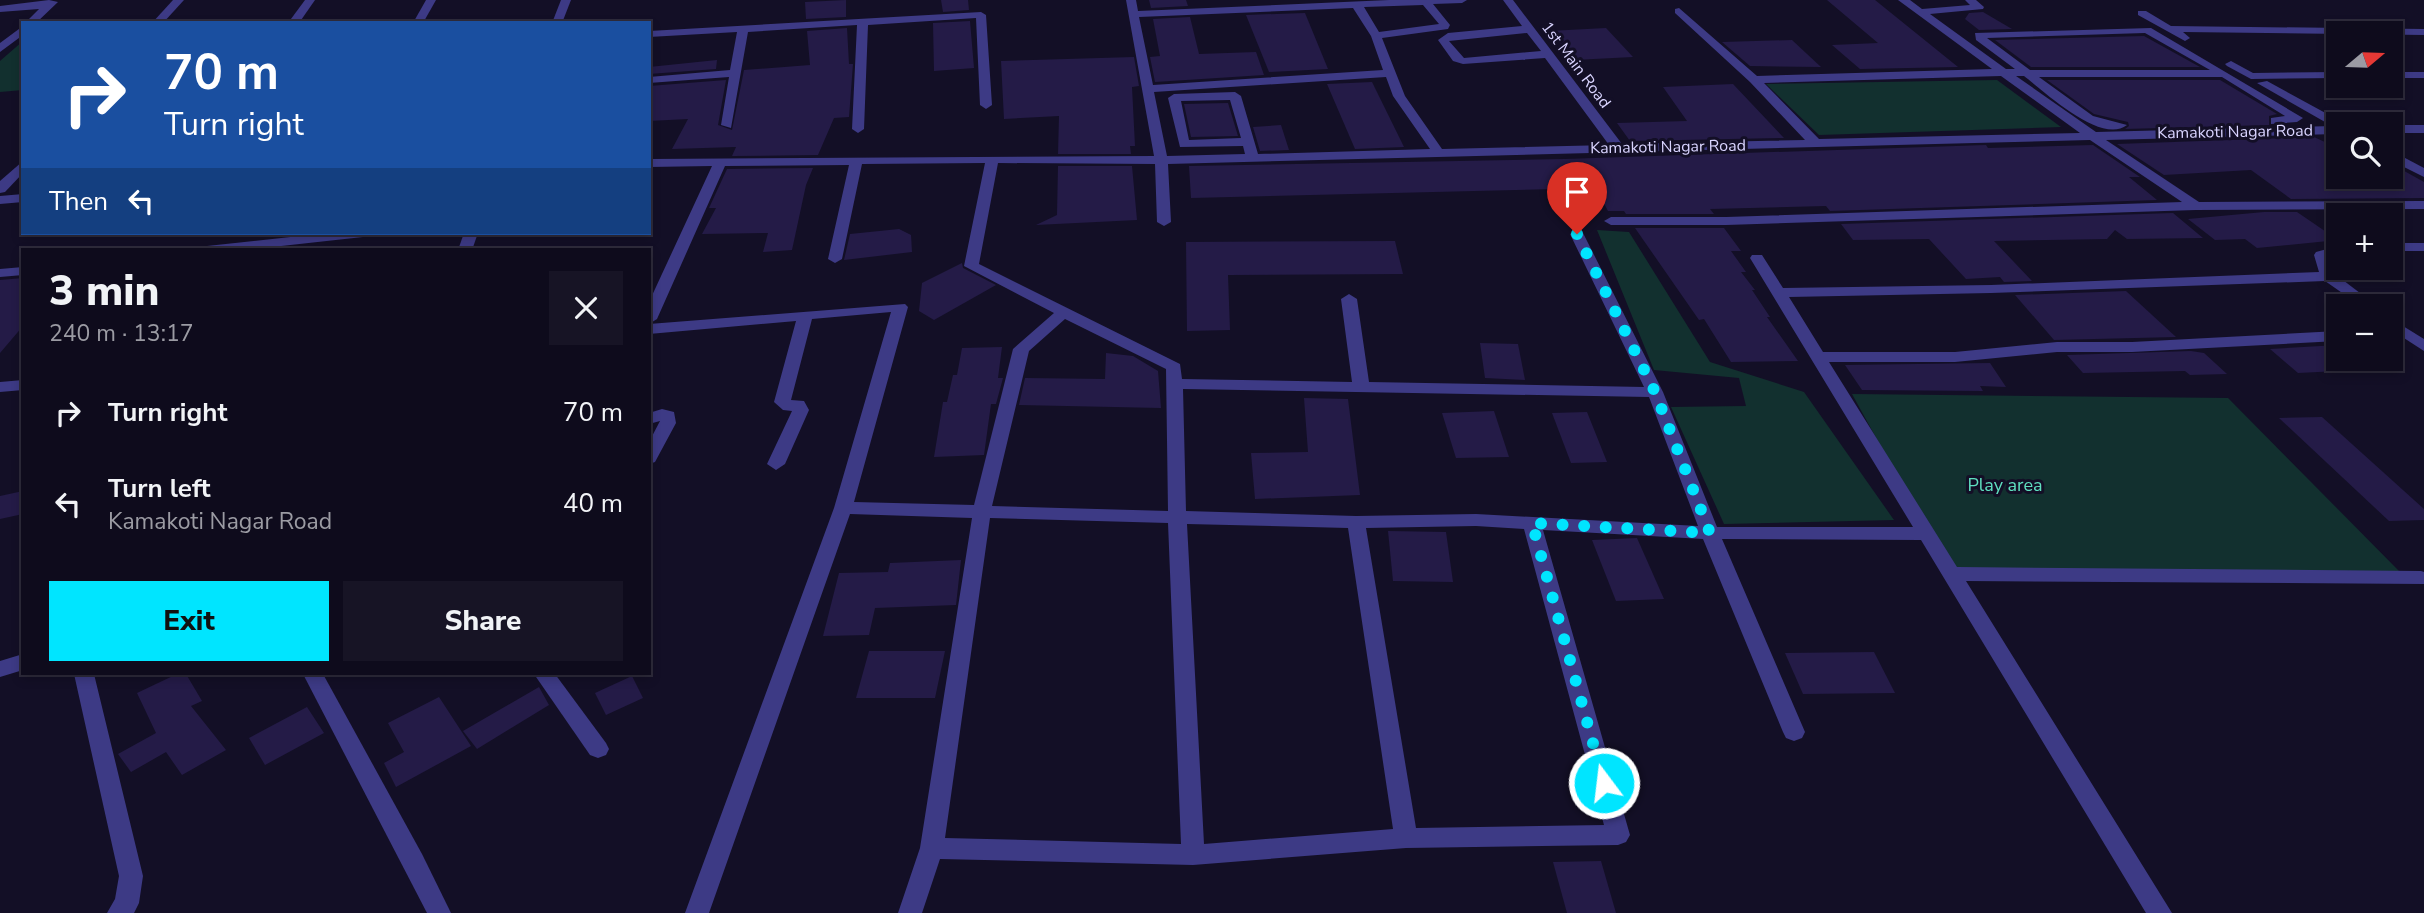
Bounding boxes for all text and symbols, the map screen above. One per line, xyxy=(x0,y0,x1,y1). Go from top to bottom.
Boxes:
street label: 1st Main Road xyxy=(1536,17,1616,113)
north arrow xyxy=(2326,21,2403,98)
map controls xyxy=(2326,21,2403,371)
text: 70 m xyxy=(164,39,279,106)
icon: right xyxy=(49,49,140,140)
text: Turn right xyxy=(164,103,304,146)
button: search xyxy=(2326,112,2403,189)
street label: Kamakoti Nagar Road xyxy=(2157,120,2313,144)
street label: Kamakoti Nagar Road xyxy=(1590,135,1746,159)
pin xyxy=(1547,162,1607,234)
icon: arrive xyxy=(1558,173,1596,211)
icon: left xyxy=(122,182,160,220)
text: Then xyxy=(49,184,108,219)
button: + xyxy=(2326,203,2403,280)
text: 3 min xyxy=(49,263,159,320)
button: close xyxy=(549,271,623,345)
button: − xyxy=(2326,294,2403,371)
text: 240 m · 13:17 xyxy=(49,318,194,349)
icon: right xyxy=(49,394,87,432)
text: Turn right xyxy=(108,395,227,430)
text: 70 m xyxy=(563,395,623,430)
text: Turn left xyxy=(108,471,211,506)
park label: Play area xyxy=(1967,473,2043,497)
icon: left xyxy=(49,485,87,523)
text: 40 m xyxy=(563,486,623,521)
text: Kamakoti Nagar Road xyxy=(108,506,332,537)
button: Exit xyxy=(49,581,329,661)
button: Share xyxy=(343,581,623,661)
position arrow xyxy=(1567,746,1641,820)

